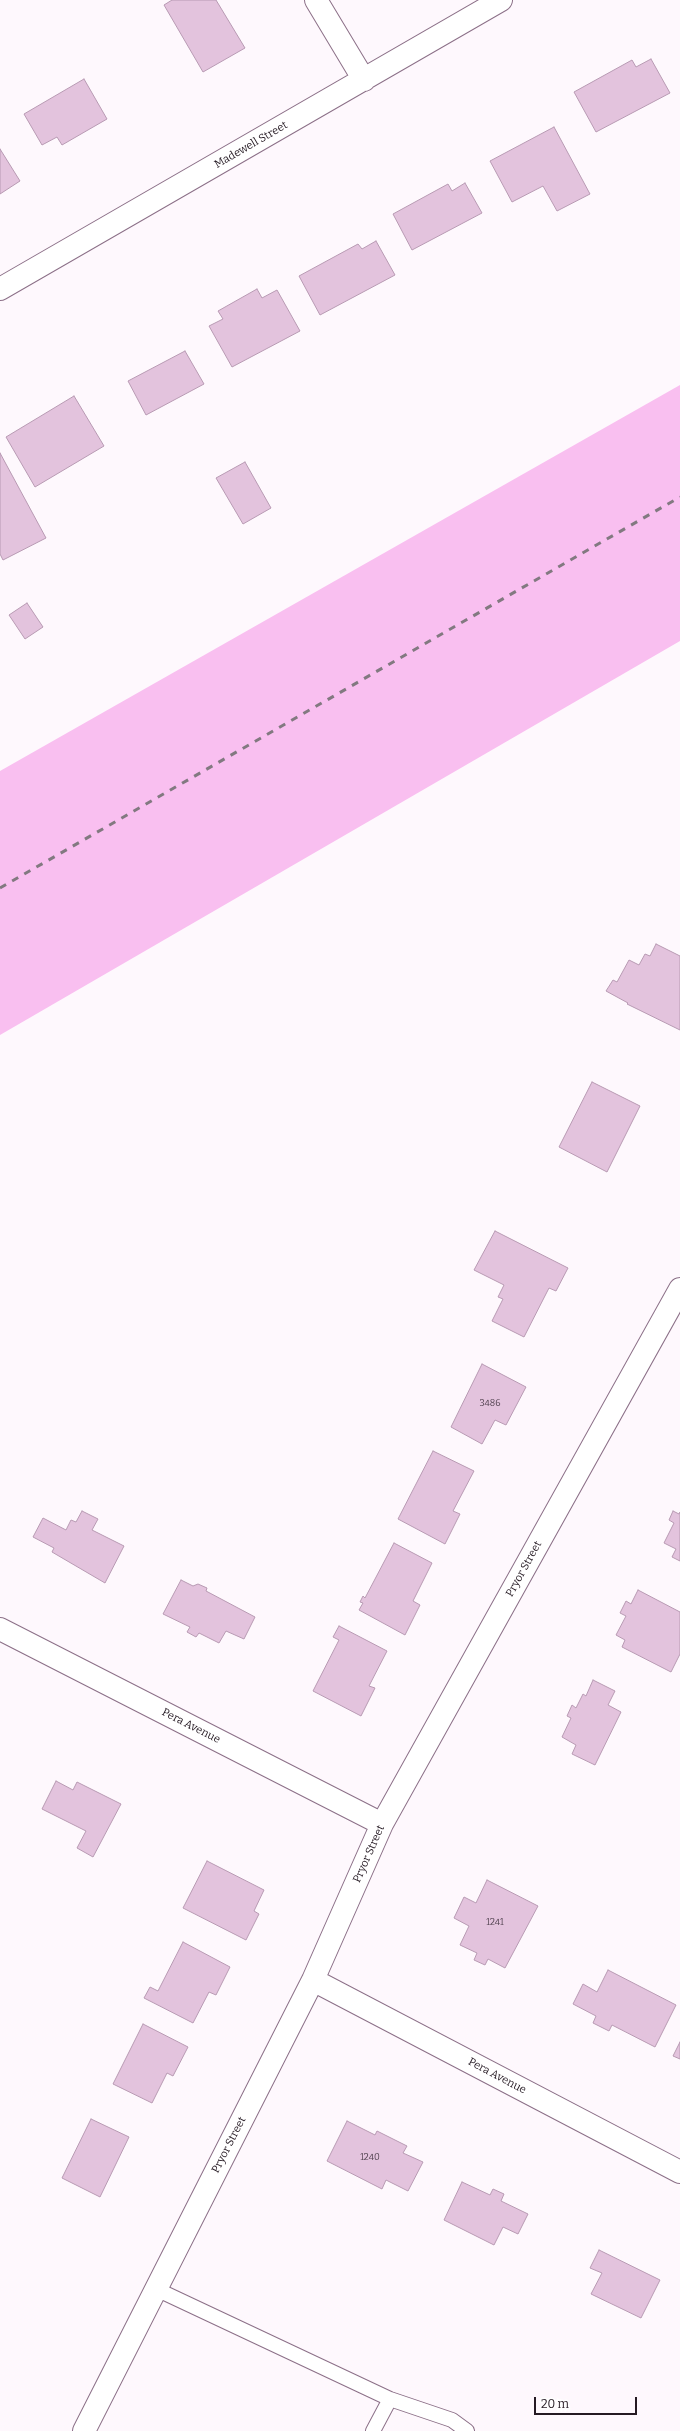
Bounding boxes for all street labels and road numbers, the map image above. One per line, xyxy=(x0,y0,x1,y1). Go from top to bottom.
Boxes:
street label: Madewell Street xyxy=(212,119,290,171)
street label: Pryor Street xyxy=(503,1539,545,1599)
street label: Pera Avenue xyxy=(160,1706,222,1746)
street label: Pryor Street xyxy=(350,1823,388,1885)
street label: Pera Avenue xyxy=(466,2055,528,2097)
street label: Pryor Street xyxy=(209,2115,249,2175)

